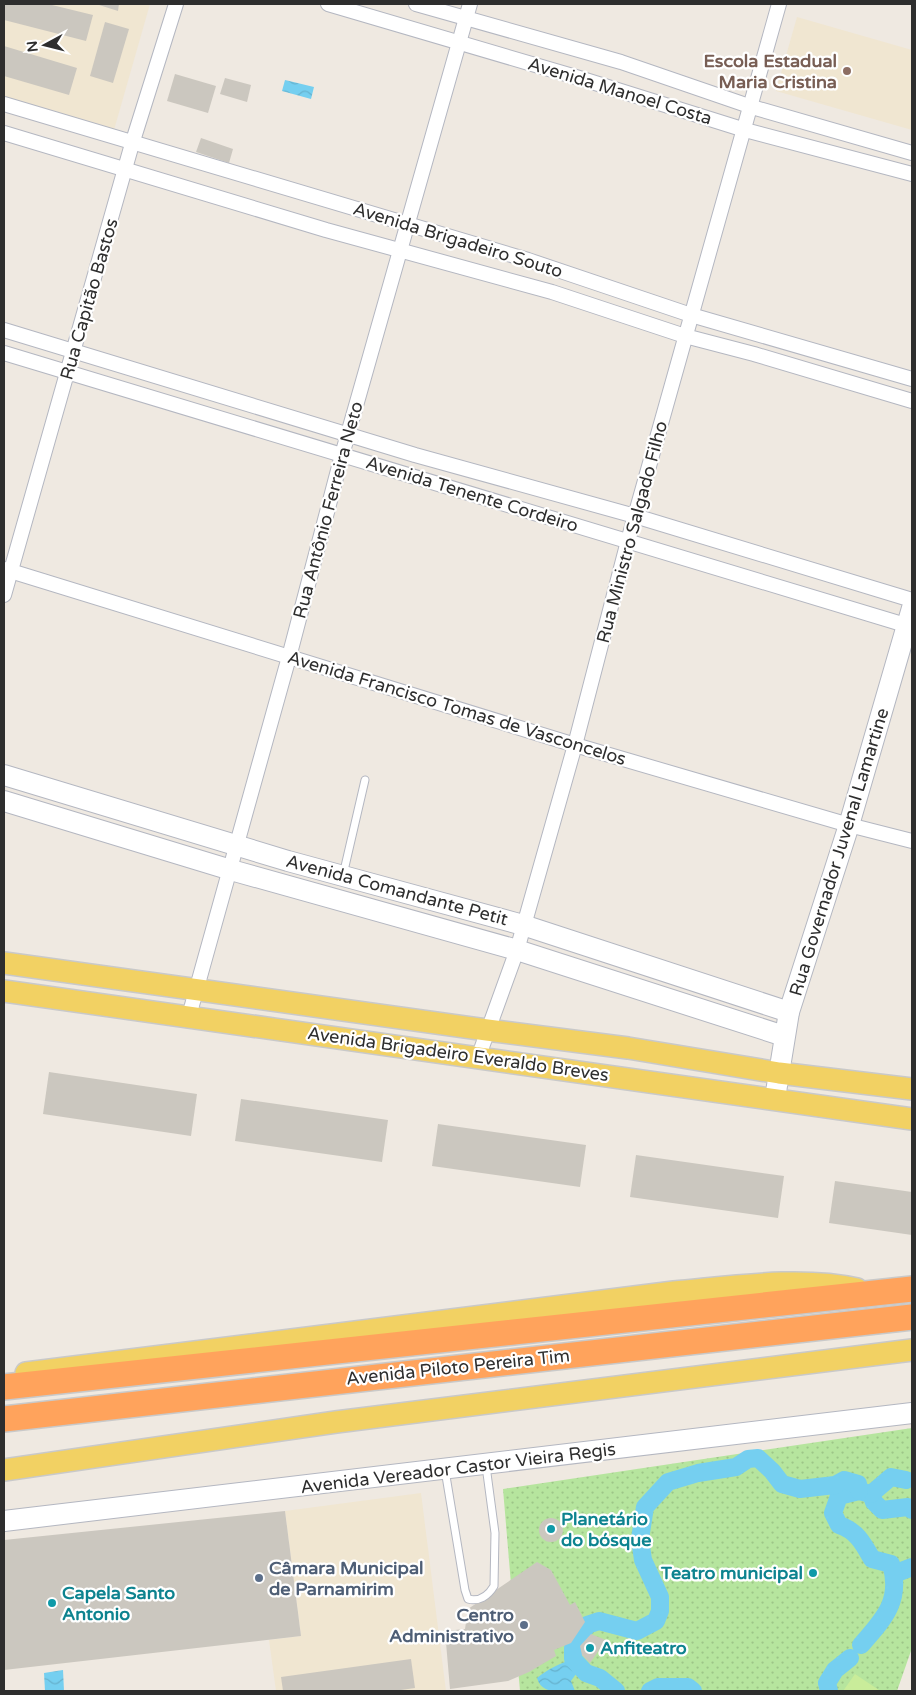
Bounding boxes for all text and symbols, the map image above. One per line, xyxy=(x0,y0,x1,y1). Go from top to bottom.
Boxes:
north arrow xyxy=(20,20,70,70)
text: N xyxy=(23,40,42,53)
place label: Escola Estadual Maria Cristina xyxy=(703,50,837,93)
street label: Avenida Manoel Costa xyxy=(525,52,715,130)
marker: Escola Estadual Maria Cristina xyxy=(841,65,853,77)
street label: Avenida Brigadeiro Souto xyxy=(350,198,566,282)
street label: Rua Capitão Bastos xyxy=(55,216,123,382)
street label: Rua Antônio Ferreira Neto xyxy=(288,399,368,621)
street label: Rua Ministro Salgado Filho xyxy=(592,418,672,646)
street label: Avenida Tenente Cordeiro xyxy=(363,451,581,537)
street label: Avenida Francisco Tomas de Vasconcelos xyxy=(285,646,629,770)
street label: Rua Governador Juvenal Lamartine xyxy=(785,705,893,999)
street label: Avenida Comandante Petit xyxy=(284,850,510,930)
street label: Avenida Brigadeiro Everaldo Breves xyxy=(306,1022,610,1086)
street label: Avenida Piloto Pereira Tim xyxy=(345,1344,571,1390)
street label: Avenida Vereador Castor Vieira Regis xyxy=(299,1438,617,1498)
place label: Planetário do bósque xyxy=(561,1508,651,1551)
marker: Planetário do bósque xyxy=(545,1523,557,1535)
place label: Câmara Municipal de Parnamirim xyxy=(269,1557,424,1600)
place label: Teatro municipal xyxy=(660,1562,803,1584)
marker: Teatro municipal xyxy=(807,1567,819,1579)
marker: Câmara Municipal de Parnamirim xyxy=(253,1572,265,1584)
place label: Capela Santo Antonio xyxy=(62,1582,175,1625)
marker: Capela Santo Antonio xyxy=(46,1597,58,1609)
place label: Centro Administrativo xyxy=(389,1604,514,1647)
marker: Centro Administrativo xyxy=(518,1619,530,1631)
place label: Anfiteatro xyxy=(600,1637,687,1659)
marker: Anfiteatro xyxy=(584,1642,596,1654)

